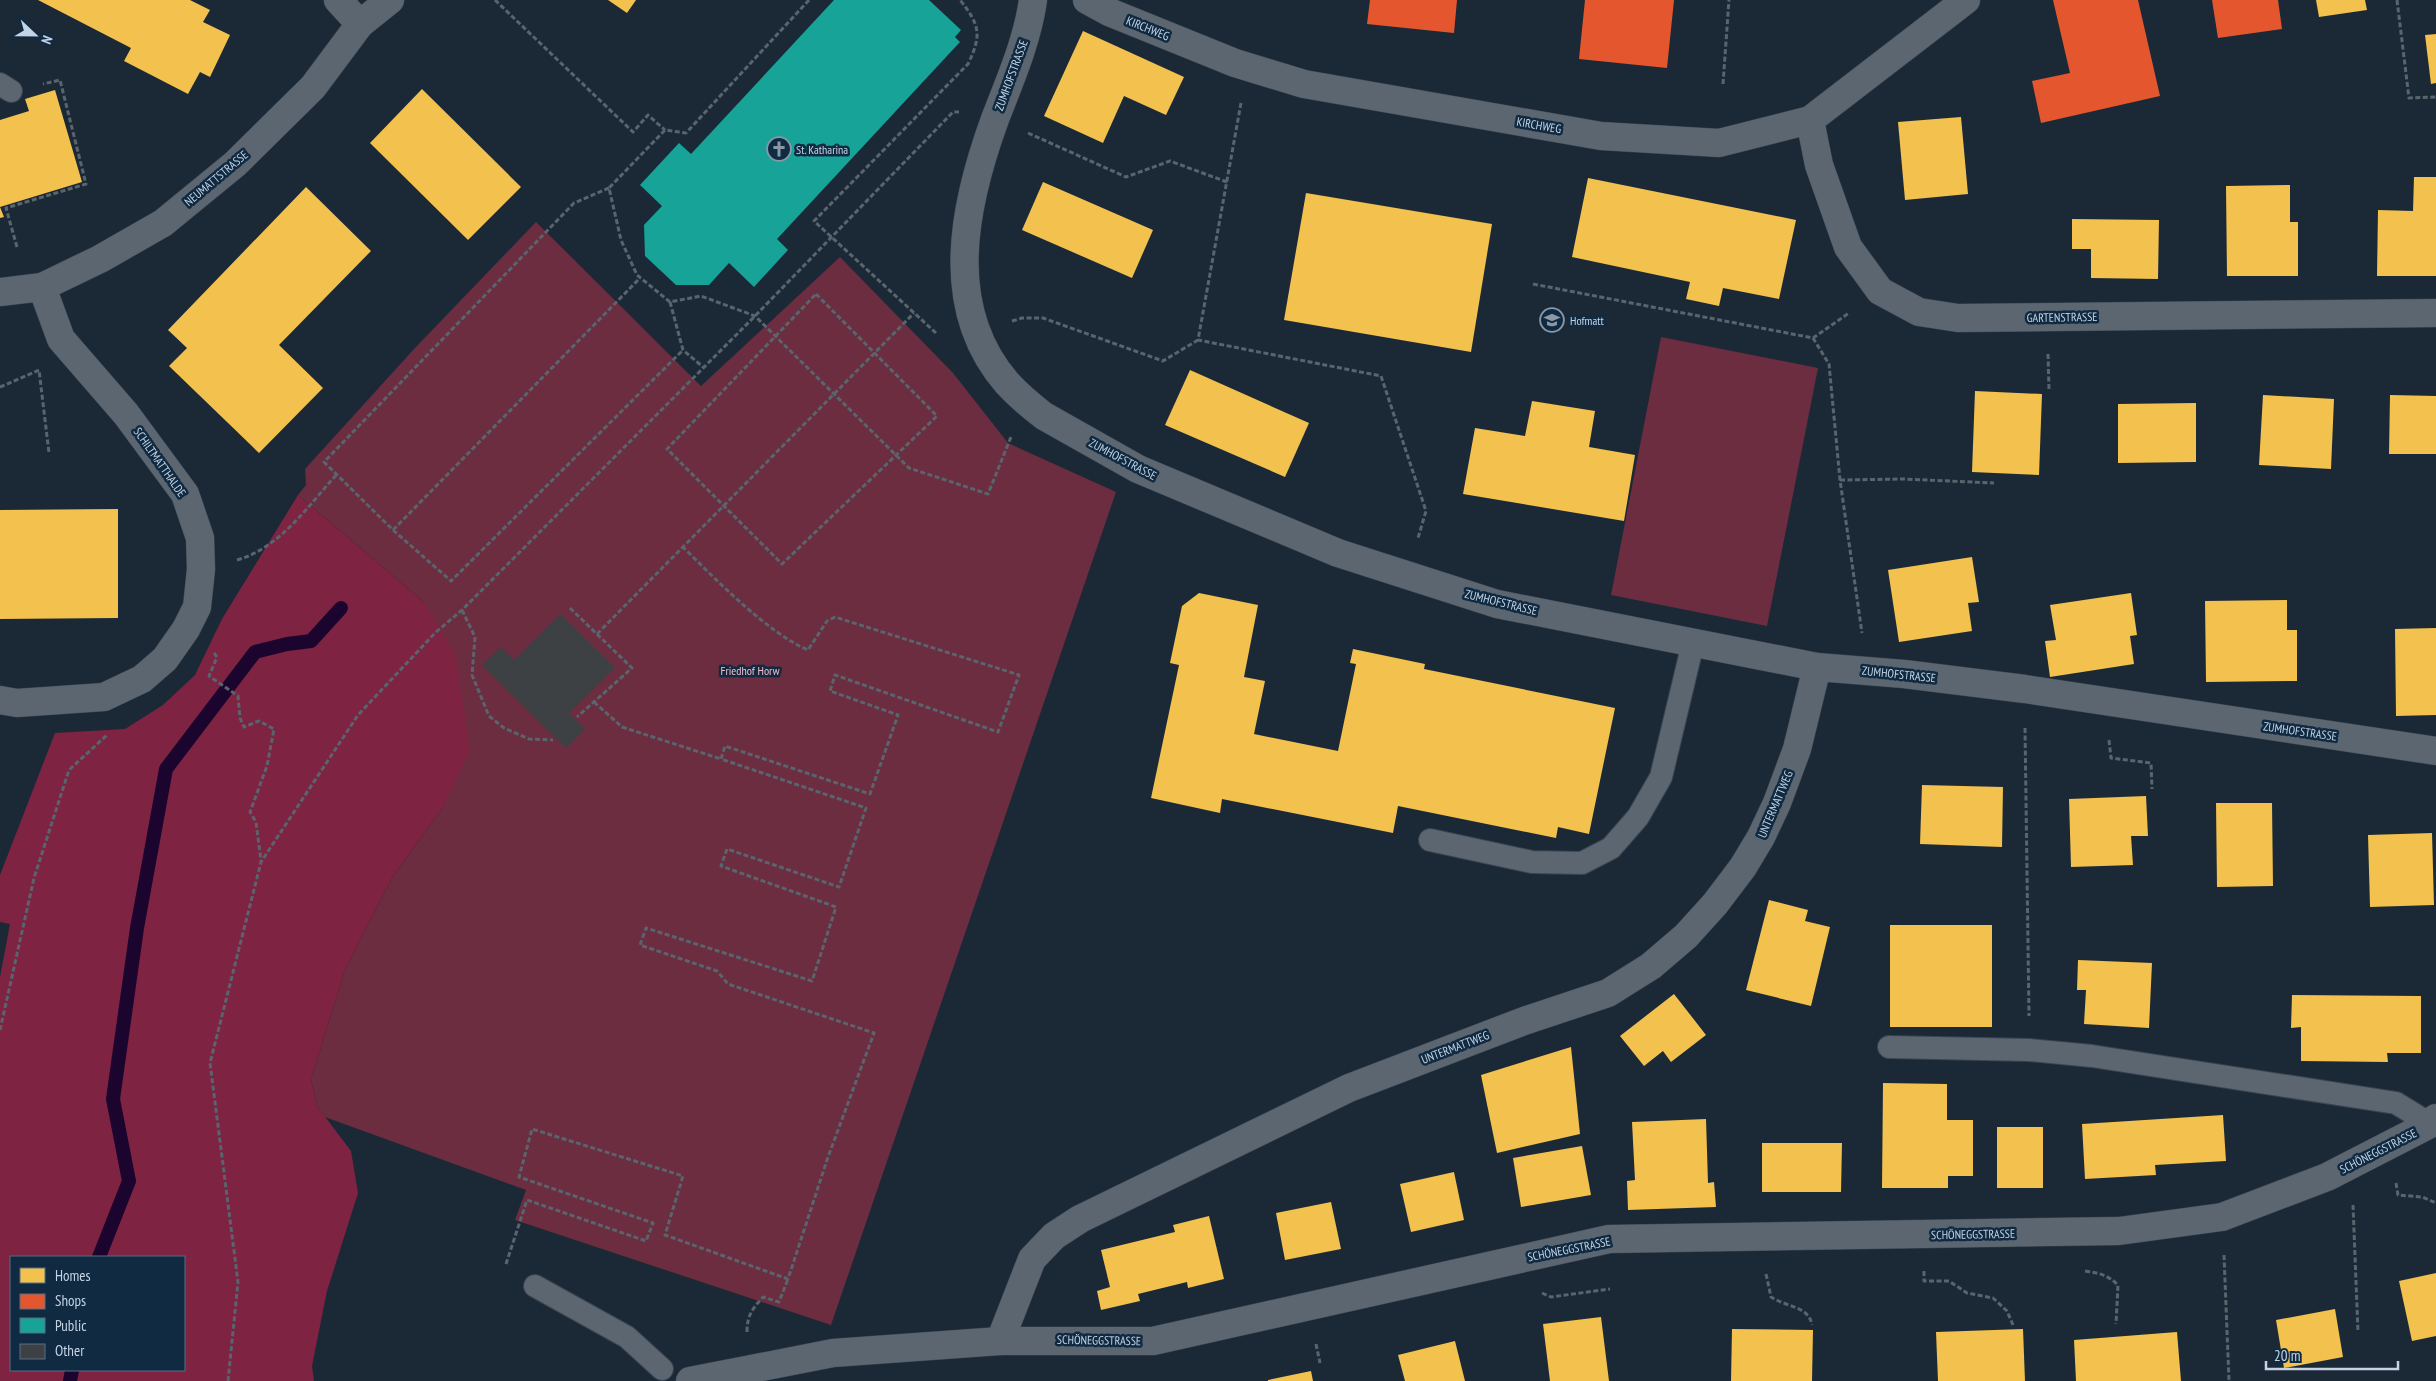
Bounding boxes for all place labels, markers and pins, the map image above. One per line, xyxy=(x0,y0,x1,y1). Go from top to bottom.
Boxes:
church icon: St. Katharina xyxy=(766,136,792,162)
place label: St. Katharina xyxy=(796,142,848,157)
school or university icon: Hofmatt xyxy=(1539,307,1565,333)
place label: Hofmatt xyxy=(1570,313,1604,328)

